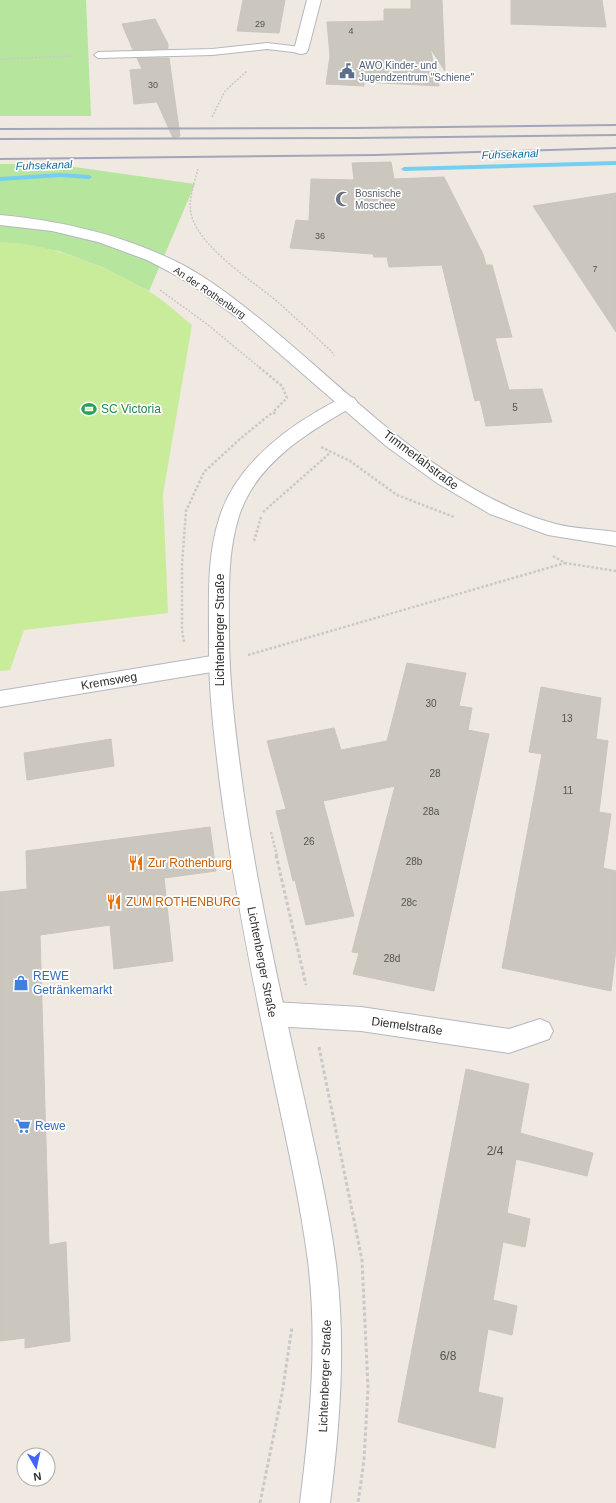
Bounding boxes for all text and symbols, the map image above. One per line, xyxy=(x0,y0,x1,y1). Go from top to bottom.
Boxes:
house number: 29 xyxy=(255,19,265,29)
house number: 4 xyxy=(348,26,354,36)
place label: AWO Kinder- und Jugendzentrum "Schiene" xyxy=(359,60,474,83)
public building icon: AWO Kinder- und Jugendzentrum "Schiene" xyxy=(338,62,356,80)
house number: 30 xyxy=(148,80,158,90)
water label: Fuhsekanal xyxy=(481,147,539,161)
water label: Fuhsekanal xyxy=(15,158,73,172)
place label: Bosnische Moschee xyxy=(355,188,402,211)
mosque icon: Bosnische Moschee xyxy=(334,190,352,208)
house number: 36 xyxy=(315,231,325,241)
street label: An der Rothenburg xyxy=(172,264,248,321)
house number: 7 xyxy=(592,264,598,274)
sports icon: SC Victoria xyxy=(80,400,98,418)
place label: SC Victoria xyxy=(101,402,161,416)
house number: 5 xyxy=(512,402,518,413)
street label: Timmerlahstraße xyxy=(381,427,462,493)
street label: Lichtenberger Straße xyxy=(213,573,227,686)
street label: Kremsweg xyxy=(80,669,138,693)
house number: 30 xyxy=(425,698,437,709)
house number: 13 xyxy=(561,713,573,724)
house number: 28 xyxy=(429,768,441,779)
house number: 11 xyxy=(563,785,574,796)
house number: 28a xyxy=(423,806,440,817)
house number: 26 xyxy=(303,836,315,847)
restaurant icon: Zur Rothenburg xyxy=(127,854,145,872)
place label: Zur Rothenburg xyxy=(148,856,232,870)
house number: 28b xyxy=(406,856,423,867)
restaurant icon: ZUM ROTHENBURG xyxy=(105,893,123,911)
place label: ZUM ROTHENBURG xyxy=(126,895,241,909)
house number: 28c xyxy=(401,897,417,908)
street label: Lichtenberger Straße xyxy=(244,905,280,1019)
house number: 28d xyxy=(384,953,400,964)
place label: REWE Getränkemarkt xyxy=(33,969,113,997)
shop icon: REWE Getränkemarkt xyxy=(12,974,30,992)
street label: Diemelstraße xyxy=(371,1014,444,1038)
supermarket icon: Rewe xyxy=(14,1117,32,1135)
place label: Rewe xyxy=(35,1119,66,1133)
house number: 2/4 xyxy=(487,1144,504,1158)
street label: Lichtenberger Straße xyxy=(316,1319,334,1433)
house number: 6/8 xyxy=(440,1349,457,1363)
north arrow xyxy=(16,1447,56,1487)
text: N xyxy=(33,1470,42,1483)

